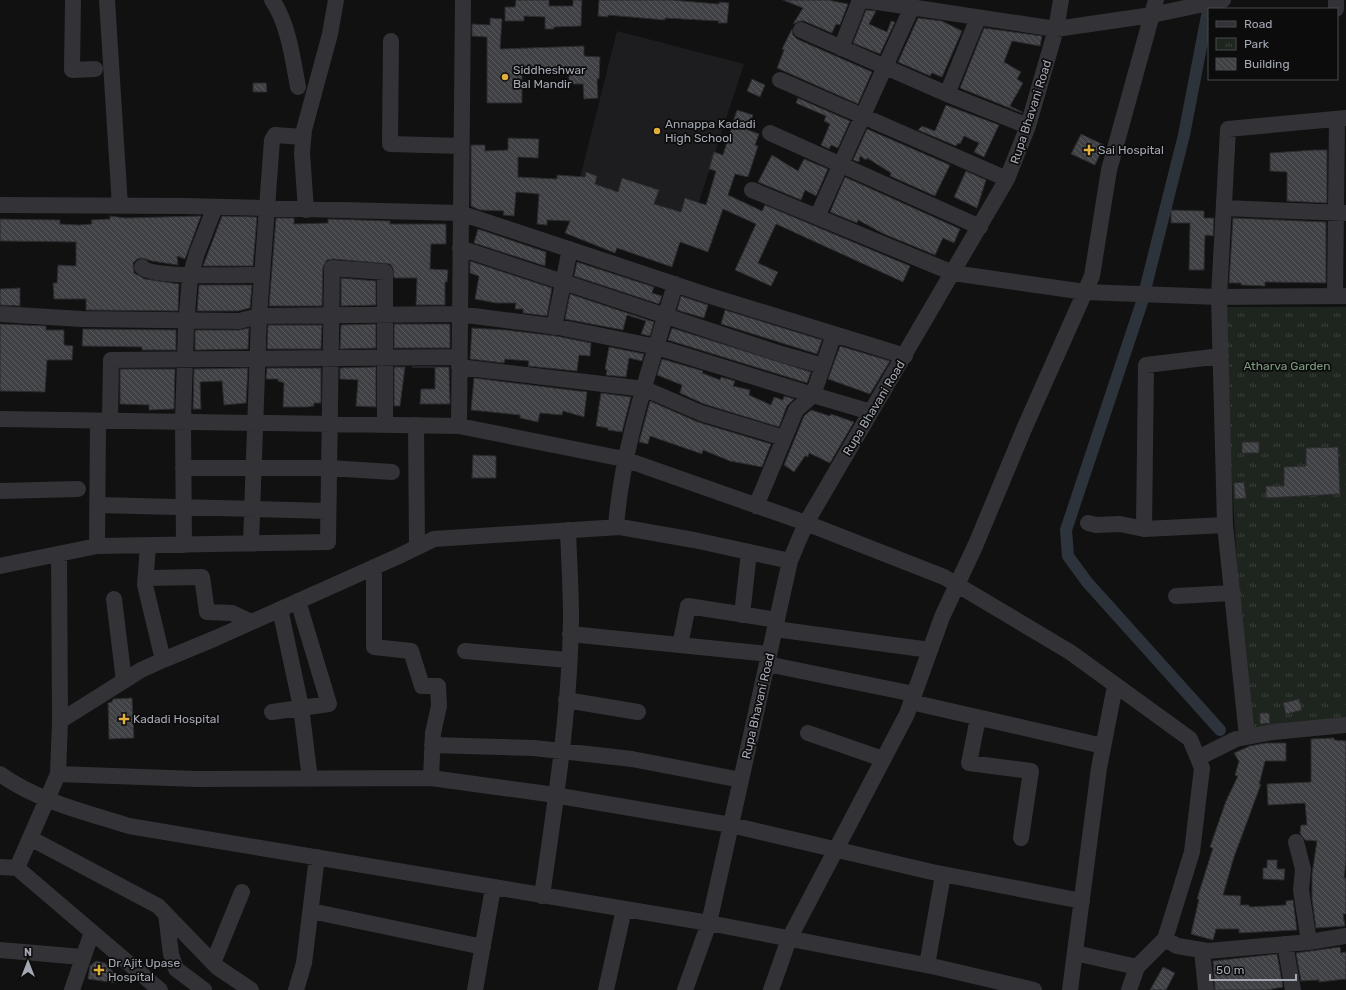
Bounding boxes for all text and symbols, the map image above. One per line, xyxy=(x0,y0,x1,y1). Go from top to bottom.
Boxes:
legend xyxy=(1208,8,1338,80)
text: Road xyxy=(1244,17,1272,31)
text: Park xyxy=(1244,37,1270,51)
text: Building xyxy=(1244,57,1290,71)
street label: Rupa Bhavani Road xyxy=(1008,58,1054,166)
place label: Siddheshwar Bal Mandir xyxy=(513,63,586,91)
marker: Siddheshwar Bal Mandir xyxy=(500,72,510,82)
place label: Annappa Kadadi High School xyxy=(665,117,756,145)
marker: Annappa Kadadi High School xyxy=(652,126,662,136)
place label: Sai Hospital xyxy=(1098,143,1164,157)
marker: Sai Hospital xyxy=(1083,144,1095,156)
street label: Rupa Bhavani Road xyxy=(840,358,908,458)
park label: Atharva Garden xyxy=(1243,359,1331,373)
street label: Rupa Bhavani Road xyxy=(739,652,777,760)
place label: Kadadi Hospital xyxy=(133,712,219,726)
marker: Kadadi Hospital xyxy=(118,713,130,725)
north arrow xyxy=(8,942,48,982)
text: N xyxy=(24,946,32,959)
place label: Dr Ajit Upase Hospital xyxy=(108,956,180,984)
scale bar xyxy=(1210,956,1296,982)
text: 50 m xyxy=(1216,963,1244,977)
marker: Dr Ajit Upase Hospital xyxy=(93,964,105,976)

